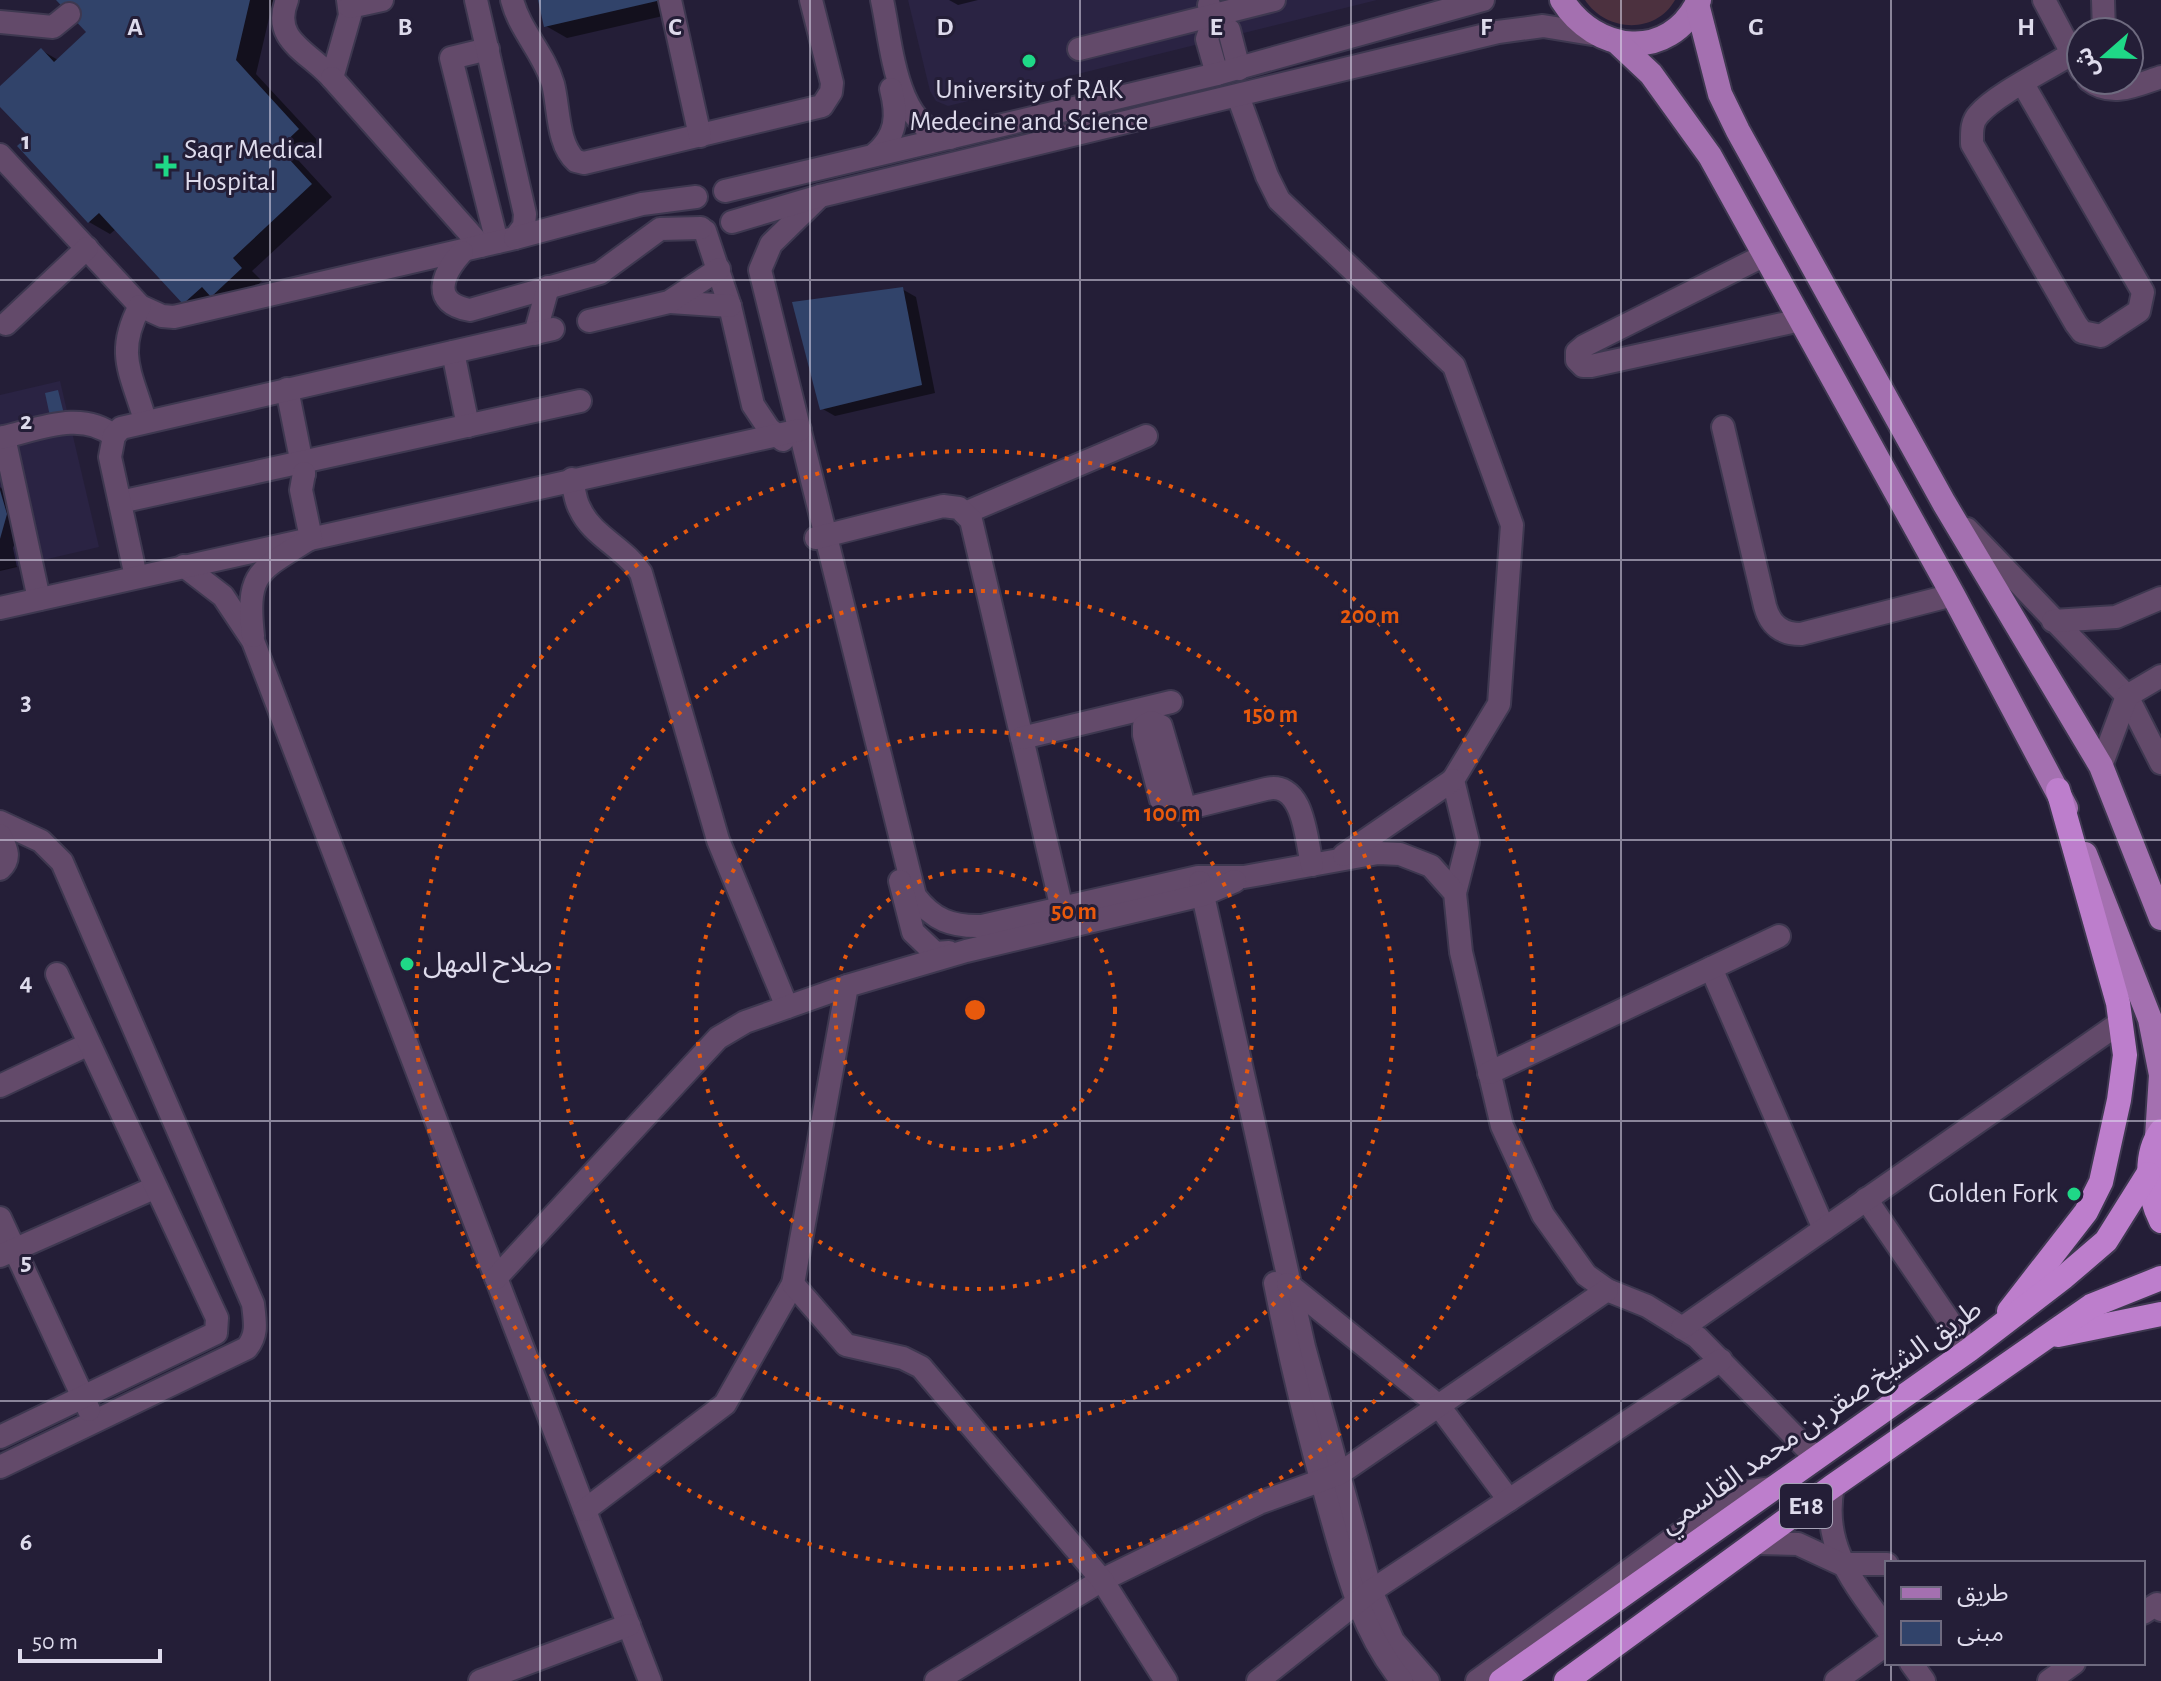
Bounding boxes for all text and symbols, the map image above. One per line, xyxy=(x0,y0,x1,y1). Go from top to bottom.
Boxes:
text: A xyxy=(127,14,143,40)
text: B xyxy=(397,14,413,40)
text: C xyxy=(668,14,682,40)
text: D xyxy=(936,14,954,40)
text: E xyxy=(1209,14,1223,40)
text: F xyxy=(1480,14,1493,40)
text: G xyxy=(1748,14,1764,40)
text: H xyxy=(2017,14,2035,40)
north arrow xyxy=(2065,16,2145,96)
text: ش xyxy=(2072,44,2104,80)
marker: University of RAK Medecine and Science xyxy=(1020,52,1038,70)
place label: University of RAK Medecine and Science xyxy=(910,76,1148,136)
text: 1 xyxy=(21,128,31,154)
place label: Saqr Medical Hospital xyxy=(184,136,324,196)
marker: Saqr Medical Hospital xyxy=(155,155,177,177)
text: 2 xyxy=(20,408,32,434)
text: 200 m xyxy=(1340,604,1400,628)
text: 3 xyxy=(20,689,32,715)
text: 150 m xyxy=(1244,703,1298,727)
text: 100 m xyxy=(1144,802,1200,826)
text: 50 m xyxy=(1051,900,1097,924)
place label: صلاح المهل xyxy=(423,950,552,983)
marker: صلاح المهل xyxy=(398,955,416,973)
text: 4 xyxy=(19,969,33,995)
centre of rings xyxy=(961,996,989,1024)
place label: Golden Fork xyxy=(1928,1180,2058,1208)
marker: Golden Fork xyxy=(2065,1185,2083,1203)
text: 5 xyxy=(20,1249,32,1275)
street label: طريق الشيخ صقر بن محمد القاسمي xyxy=(1655,1295,1990,1544)
road number: E18 xyxy=(1780,1484,1832,1528)
text: 6 xyxy=(20,1529,32,1555)
legend xyxy=(1885,1561,2145,1665)
text: طريق xyxy=(1957,1582,2009,1608)
scale bar xyxy=(20,1613,160,1663)
text: مبنى xyxy=(1957,1622,2004,1646)
text: 50 m xyxy=(32,1630,78,1654)

